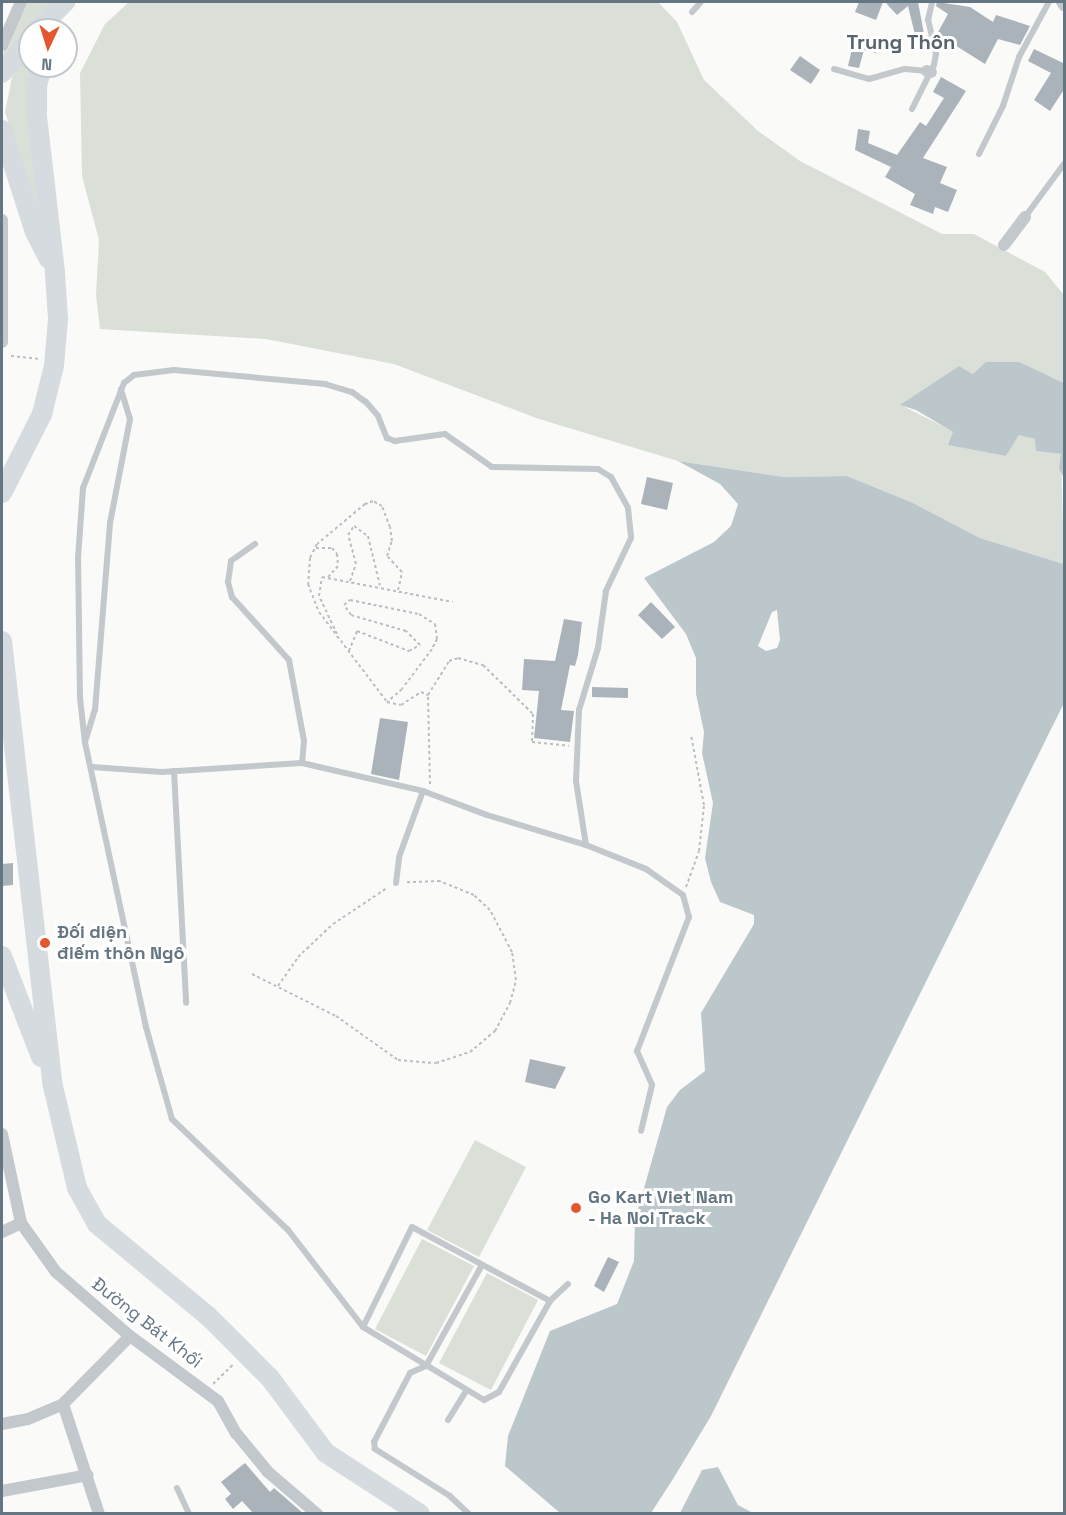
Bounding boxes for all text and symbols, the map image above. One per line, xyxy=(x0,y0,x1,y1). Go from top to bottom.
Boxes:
north arrow xyxy=(18,18,78,78)
district label: Trung Thôn xyxy=(846,30,956,54)
text: N xyxy=(41,54,53,75)
place label: Đối diện điếm thôn Ngô xyxy=(57,922,185,964)
marker: Đối diện điếm thôn Ngô xyxy=(38,936,52,950)
place label: Go Kart Viet Nam - Ha Noi Track xyxy=(588,1187,734,1230)
marker: Go Kart Viet Nam - Ha Noi Track xyxy=(569,1201,583,1215)
street label: Đường Bát Khối xyxy=(88,1273,206,1373)

